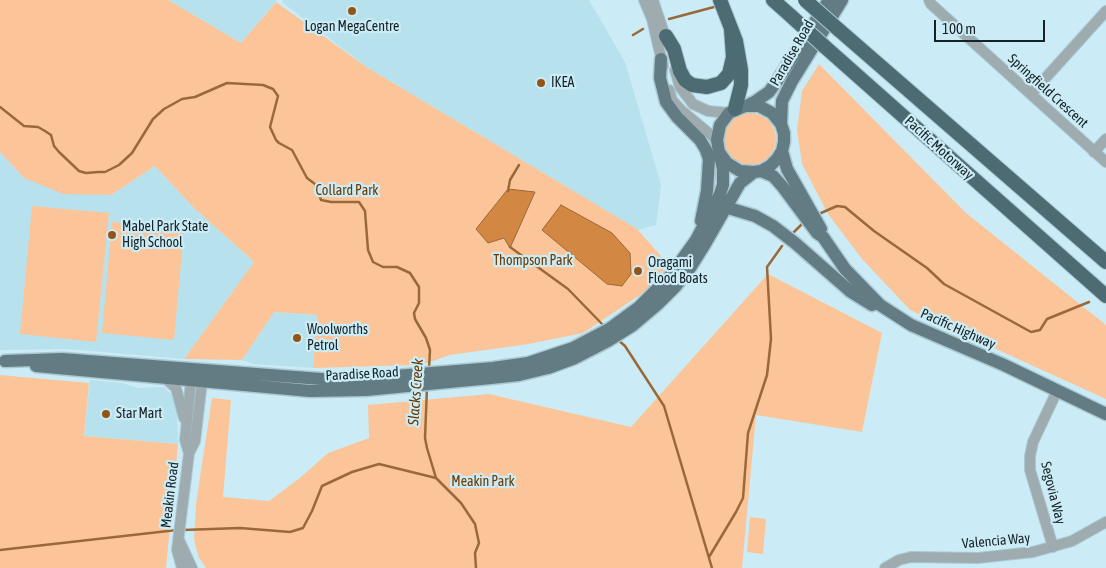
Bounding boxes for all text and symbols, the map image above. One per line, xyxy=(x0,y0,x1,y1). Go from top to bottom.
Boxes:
marker: Logan MegaCentre xyxy=(346,5,358,17)
scale bar xyxy=(936,10,1047,42)
street label: Paradise Road xyxy=(766,17,818,89)
place label: Logan MegaCentre xyxy=(305,19,399,35)
text: 100 m xyxy=(942,20,976,37)
street label: Springfield Crescent xyxy=(1004,51,1092,131)
place label: IKEA xyxy=(551,75,574,91)
marker: IKEA xyxy=(535,77,547,89)
street label: Pacific Motorway xyxy=(901,113,977,183)
park label: Collard Park xyxy=(316,183,378,199)
place label: Mabel Park State High School xyxy=(122,219,208,252)
marker: Mabel Park State High School xyxy=(106,229,118,241)
park label: Thompson Park xyxy=(493,253,573,269)
place label: Oragami Flood Boats xyxy=(648,255,708,288)
marker: Oragami Flood Boats xyxy=(632,265,644,277)
street label: Pacific Highway xyxy=(918,305,998,353)
place label: Woolworths Petrol xyxy=(307,322,368,354)
marker: Woolworths Petrol xyxy=(291,332,303,344)
water label: Slacks Creek xyxy=(405,358,427,426)
street label: Paradise Road xyxy=(325,364,399,384)
place label: Star Mart xyxy=(116,406,162,422)
marker: Star Mart xyxy=(100,408,112,420)
street label: Segovia Way xyxy=(1037,460,1069,526)
street label: Meakin Road xyxy=(158,461,182,529)
park label: Meakin Park xyxy=(451,474,515,490)
street label: Valencia Way xyxy=(961,530,1031,552)

